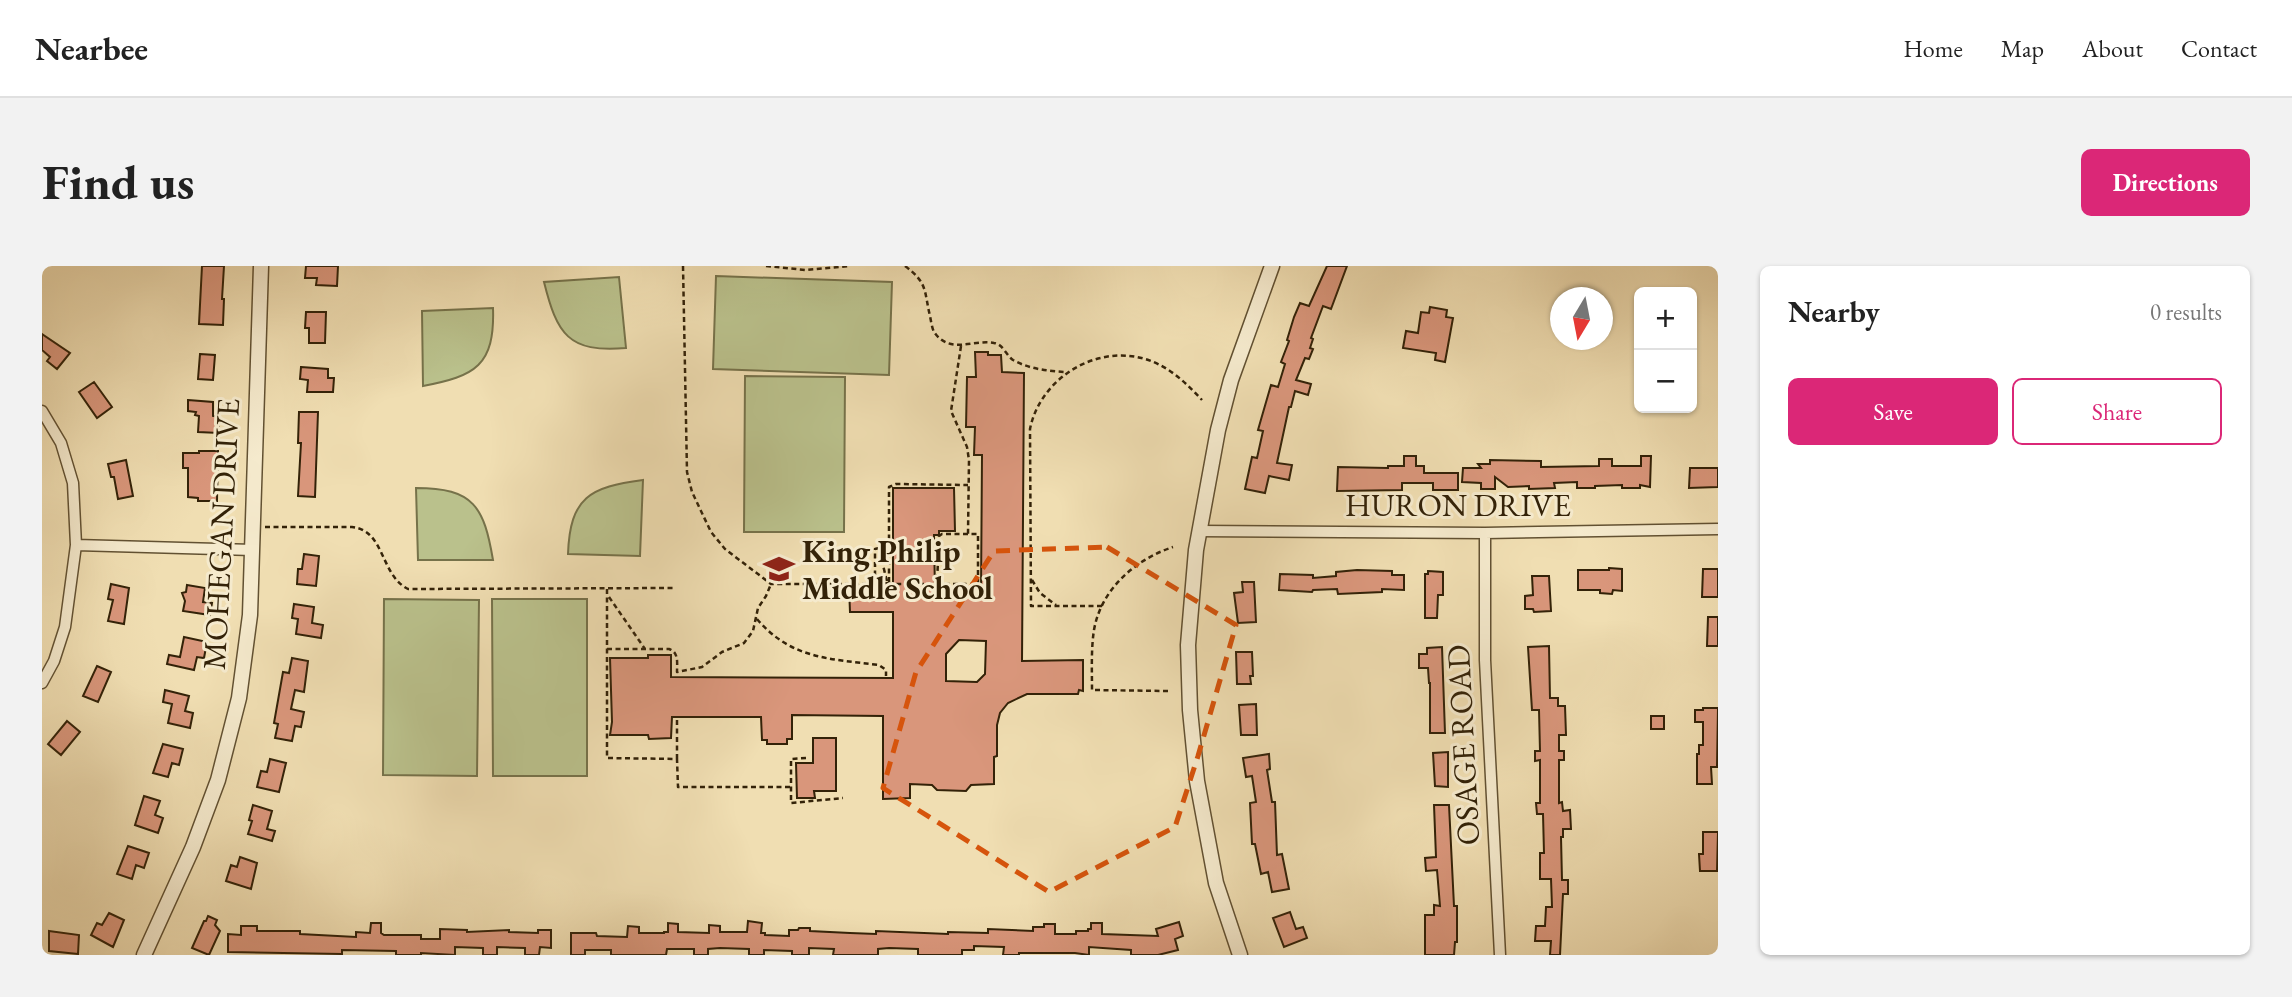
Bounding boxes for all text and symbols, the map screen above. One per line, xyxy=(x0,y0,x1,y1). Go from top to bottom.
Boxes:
text: Nearbee xyxy=(35,27,148,70)
text: Home xyxy=(1903,33,1963,64)
text: Map xyxy=(2001,33,2044,64)
text: About xyxy=(2082,33,2143,64)
text: Contact xyxy=(2181,33,2257,64)
button: Directions xyxy=(2081,149,2250,216)
text: Find us xyxy=(42,150,194,214)
north arrow xyxy=(1550,287,1613,350)
map controls xyxy=(1634,287,1697,413)
button: + xyxy=(1634,287,1697,350)
text: Nearby xyxy=(1788,292,1880,331)
text: 0 results xyxy=(2150,297,2222,327)
button: − xyxy=(1634,350,1697,413)
button: Save xyxy=(1788,378,1998,445)
button: Share xyxy=(2012,378,2222,445)
street label: MOHEGAN DRIVE xyxy=(193,397,249,671)
street label: HURON DRIVE xyxy=(1345,484,1571,526)
place label: King Philip Middle School xyxy=(802,530,993,609)
school or university icon: King Philip Middle School xyxy=(762,552,796,586)
street label: OSAGE ROAD xyxy=(1437,644,1489,846)

